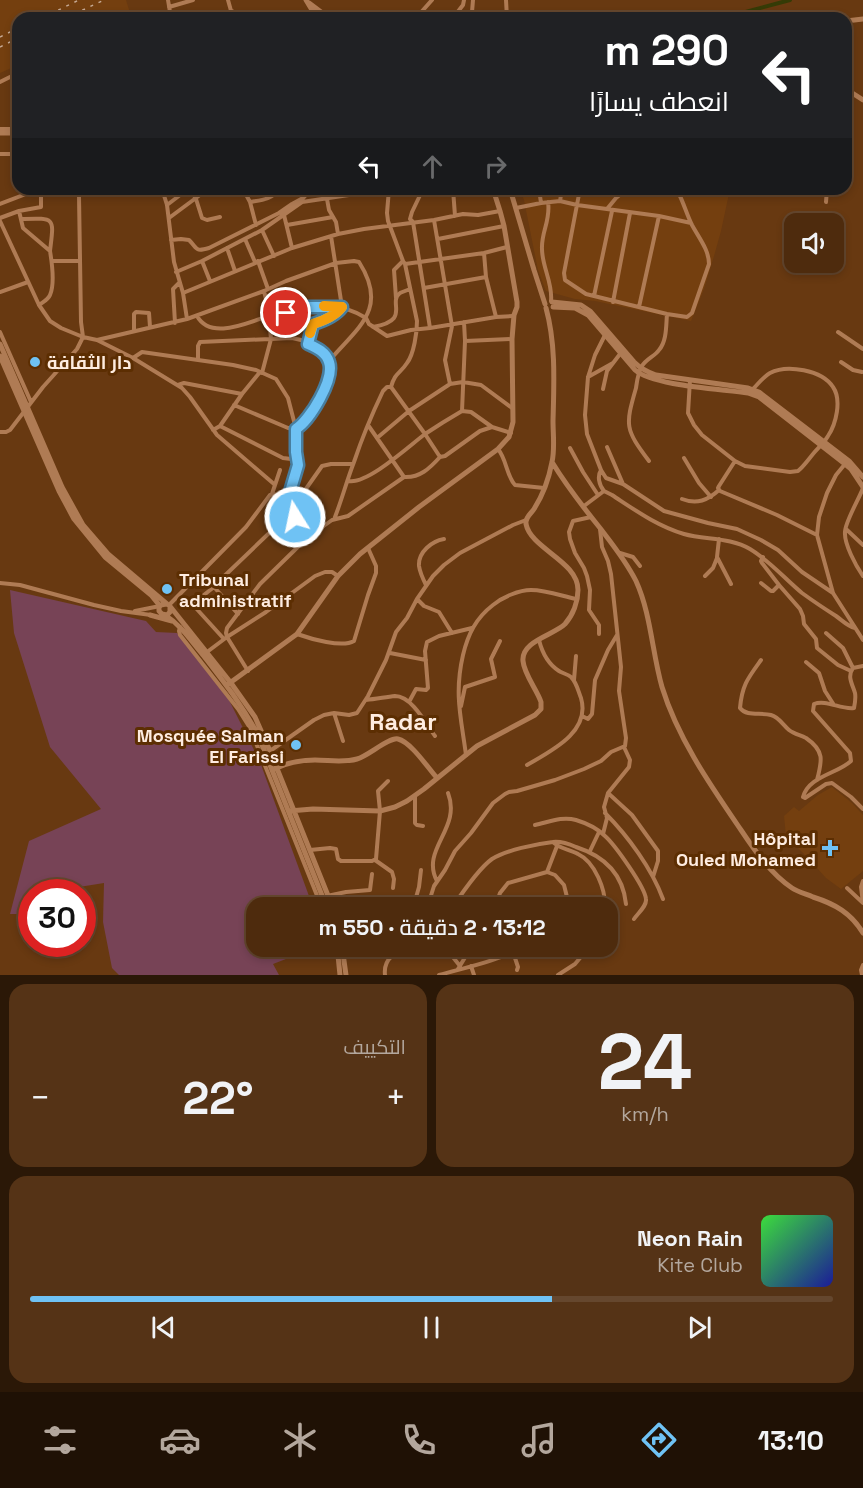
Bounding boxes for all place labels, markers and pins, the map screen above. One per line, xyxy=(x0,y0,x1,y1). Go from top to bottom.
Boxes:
pin xyxy=(260,287,311,338)
place label: دار الثقافة xyxy=(47,351,131,374)
marker: دار الثقافة xyxy=(28,355,42,369)
place label: Tribunal administratif xyxy=(179,568,292,612)
marker: Tribunal administratif xyxy=(160,582,174,596)
place label: Mosquée Salman El Farissi xyxy=(137,724,284,768)
marker: Mosquée Salman El Farissi xyxy=(289,738,303,752)
place label: Hôpital Ouled Mohamed xyxy=(676,827,816,871)
marker: Hôpital Ouled Mohamed xyxy=(821,839,839,857)

